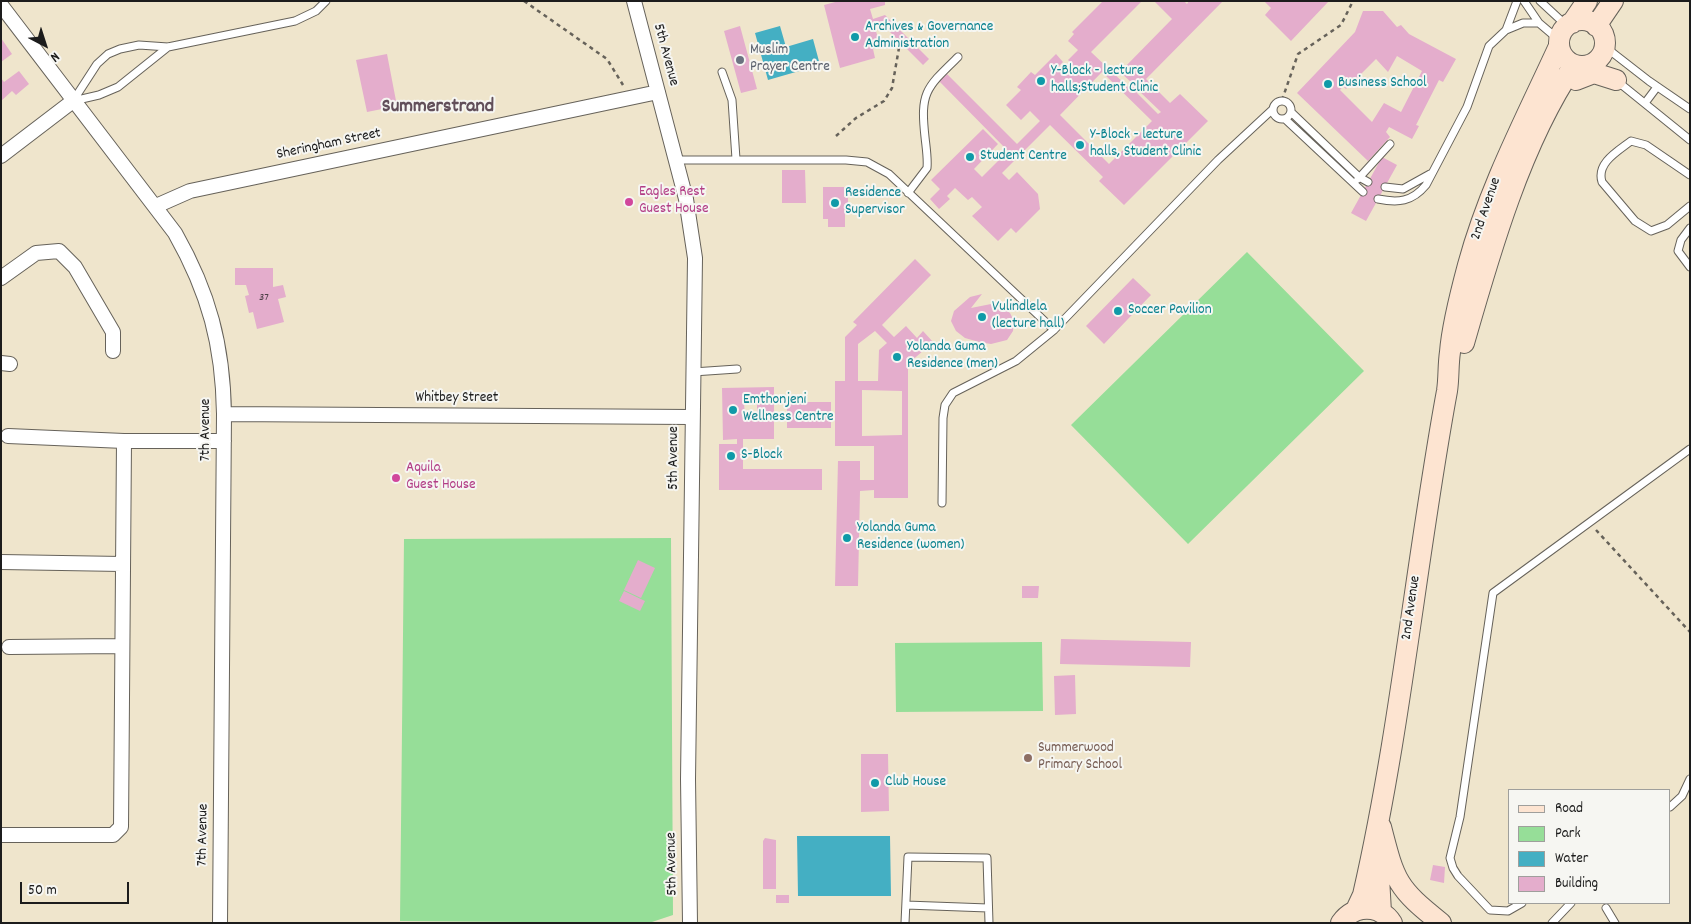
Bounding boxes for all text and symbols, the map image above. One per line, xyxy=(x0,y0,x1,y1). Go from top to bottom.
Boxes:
place label: Archives & Governance Administration xyxy=(865,19,993,54)
north arrow xyxy=(20,20,70,70)
street label: 5th Avenue xyxy=(648,22,682,88)
marker: Archives & Governance Administration xyxy=(849,31,861,43)
place label: Muslim Prayer Centre xyxy=(750,42,830,77)
text: N xyxy=(46,47,64,66)
marker: Muslim Prayer Centre xyxy=(734,54,746,66)
place label: Y-Block - lecture halls;Student Clinic xyxy=(1051,63,1158,98)
marker: Y-Block - lecture halls;Student Clinic xyxy=(1035,75,1047,87)
place label: Business School xyxy=(1338,75,1427,93)
marker: Business School xyxy=(1322,78,1334,90)
district label: Summerstrand xyxy=(382,96,494,120)
street label: Sheringham Street xyxy=(275,125,383,165)
place label: Y-Block - lecture halls, Student Clinic xyxy=(1090,127,1201,162)
marker: Y-Block - lecture halls, Student Clinic xyxy=(1074,139,1086,151)
place label: Student Centre xyxy=(980,148,1067,166)
marker: Student Centre xyxy=(964,151,976,163)
street label: 2nd Avenue xyxy=(1468,175,1506,243)
place label: Eagles Rest Guest House xyxy=(639,184,709,219)
place label: Residence Supervisor xyxy=(845,185,905,220)
marker: Eagles Rest Guest House xyxy=(623,196,635,208)
marker: Residence Supervisor xyxy=(829,197,841,209)
house number: 37 xyxy=(259,291,269,305)
place label: Vulindlela (lecture hall) xyxy=(992,299,1064,334)
place label: Soccer Pavilion xyxy=(1128,302,1212,320)
marker: Soccer Pavilion xyxy=(1112,305,1124,317)
marker: Vulindlela (lecture hall) xyxy=(976,311,988,323)
place label: Yolanda Guma Residence (men) xyxy=(907,339,998,374)
marker: Yolanda Guma Residence (men) xyxy=(891,351,903,363)
street label: Whitbey Street xyxy=(416,390,498,408)
place label: Emthonjeni Wellness Centre xyxy=(743,392,834,427)
street label: 7th Avenue xyxy=(198,399,216,461)
marker: Emthonjeni Wellness Centre xyxy=(727,404,739,416)
street label: 5th Avenue xyxy=(666,426,684,490)
place label: S-Block xyxy=(741,447,782,465)
marker: S-Block xyxy=(725,450,737,462)
place label: Aquila Guest House xyxy=(406,460,476,495)
marker: Aquila Guest House xyxy=(390,472,402,484)
place label: Yolanda Guma Residence (women) xyxy=(857,520,964,555)
marker: Yolanda Guma Residence (women) xyxy=(841,532,853,544)
street label: 2nd Avenue xyxy=(1399,575,1425,641)
place label: Summerwood Primary School xyxy=(1038,740,1122,775)
marker: Summerwood Primary School xyxy=(1022,752,1034,764)
place label: Club House xyxy=(885,774,946,792)
marker: Club House xyxy=(869,777,881,789)
legend xyxy=(1508,789,1671,904)
text: Road xyxy=(1555,798,1583,820)
street label: 7th Avenue xyxy=(194,804,214,866)
text: Park xyxy=(1555,823,1581,845)
street label: 5th Avenue xyxy=(663,832,683,896)
text: Water xyxy=(1555,848,1588,870)
scale bar xyxy=(22,872,131,904)
text: Building xyxy=(1555,873,1598,895)
text: 50 m xyxy=(28,880,57,902)

